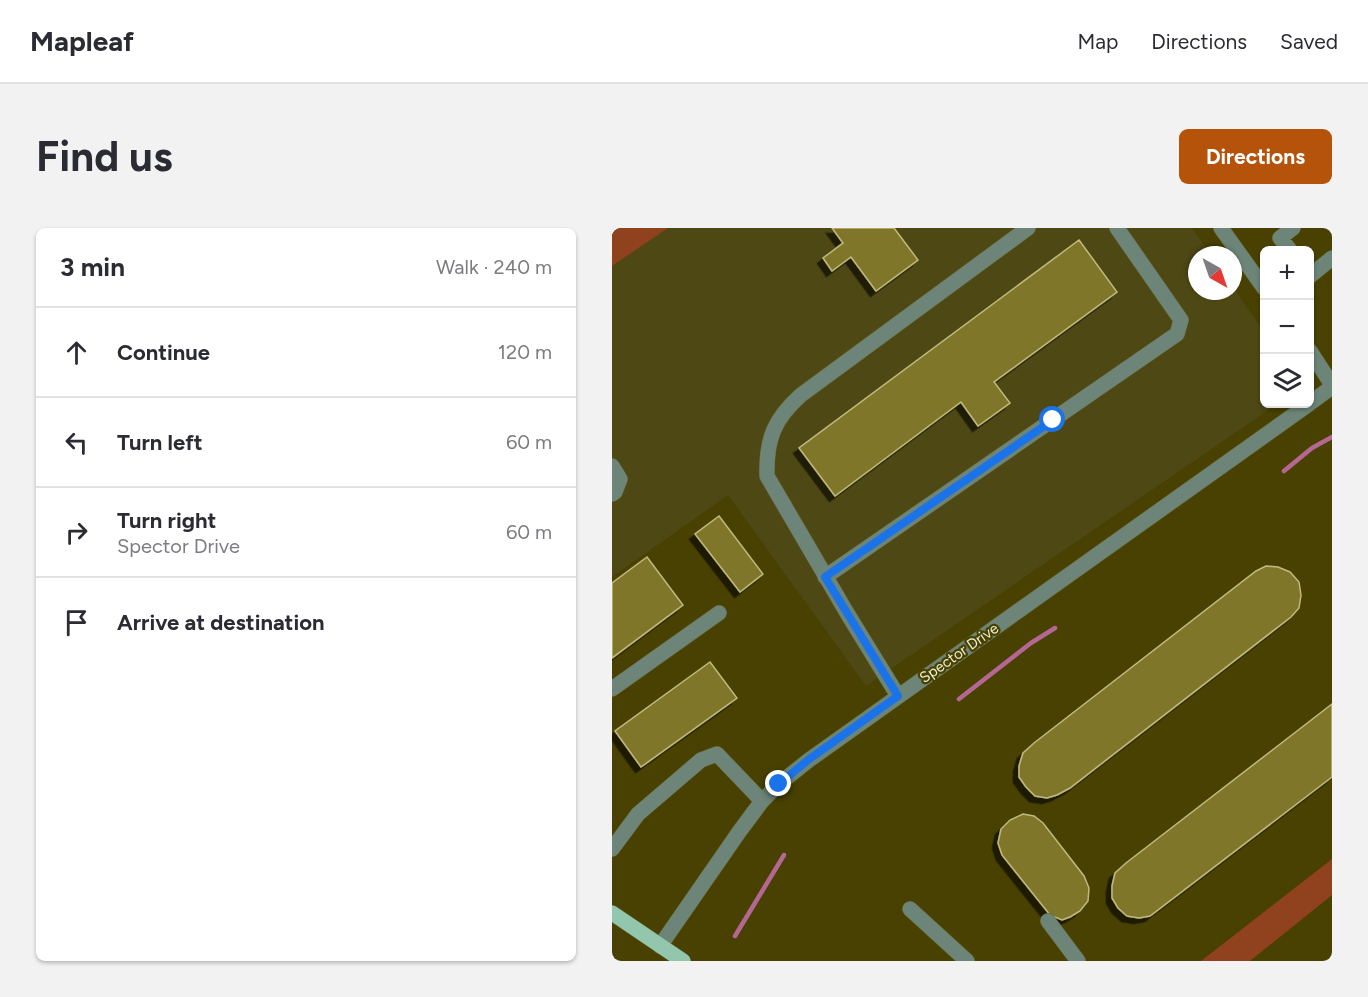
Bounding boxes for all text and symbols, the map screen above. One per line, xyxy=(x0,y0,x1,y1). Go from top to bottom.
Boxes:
text: Mapleaf xyxy=(30,24,134,58)
text: Map xyxy=(1077,29,1118,54)
text: Directions xyxy=(1151,29,1247,54)
text: Saved xyxy=(1280,29,1338,54)
button: Directions xyxy=(1179,129,1332,184)
text: Find us xyxy=(36,131,173,182)
north arrow xyxy=(1188,246,1242,300)
map controls xyxy=(1260,246,1314,408)
button: + xyxy=(1260,246,1314,300)
text: 3 min xyxy=(60,251,125,283)
text: Walk · 240 m xyxy=(436,255,552,279)
button: − xyxy=(1260,300,1314,354)
icon: ahead xyxy=(60,336,93,369)
text: Continue xyxy=(117,339,210,366)
text: 120 m xyxy=(498,340,552,364)
button: layers xyxy=(1260,354,1314,408)
route start xyxy=(1039,406,1065,432)
icon: left xyxy=(60,426,93,459)
text: Turn left xyxy=(117,429,203,456)
text: 60 m xyxy=(506,430,552,454)
text: Turn right xyxy=(117,507,216,534)
icon: right xyxy=(60,516,93,549)
text: 60 m xyxy=(506,520,552,544)
text: Spector Drive xyxy=(117,534,240,558)
icon: arrive xyxy=(60,606,93,639)
text: Arrive at destination xyxy=(117,609,325,636)
street label: Spector Drive xyxy=(916,619,1002,687)
route end xyxy=(765,770,791,796)

